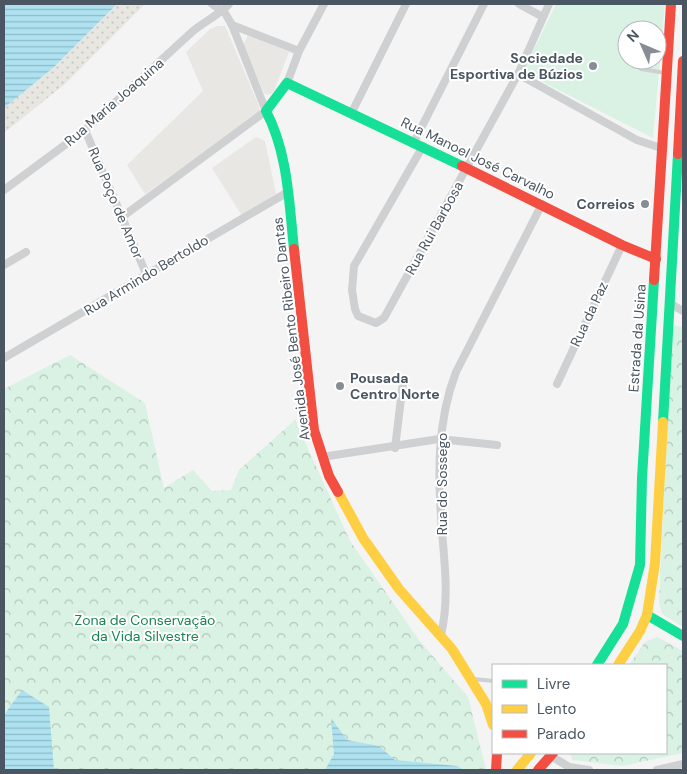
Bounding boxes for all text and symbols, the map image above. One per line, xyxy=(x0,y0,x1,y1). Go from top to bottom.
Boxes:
north arrow xyxy=(617,20,667,70)
text: N xyxy=(623,26,643,46)
place label: Sociedade Esportiva de Búzios xyxy=(450,49,583,83)
street label: Rua Maria Joaquina xyxy=(61,54,167,150)
marker: Sociedade Esportiva de Búzios xyxy=(587,60,599,72)
street label: Rua Manoel José Carvalho xyxy=(398,113,558,203)
street label: Rua Poço de Amor xyxy=(84,145,148,261)
street label: Rua Rui Barbosa xyxy=(401,178,467,278)
place label: Correios xyxy=(577,195,635,213)
marker: Correios xyxy=(639,198,651,210)
street label: Avenida José Bento Ribeiro Dantas xyxy=(268,216,314,442)
street label: Rua Armindo Bertoldo xyxy=(80,231,212,319)
street label: Rua da Paz xyxy=(566,279,612,349)
street label: Estrada da Usina xyxy=(624,283,650,393)
place label: Pousada Centro Norte xyxy=(350,369,440,403)
marker: Pousada Centro Norte xyxy=(334,380,346,392)
street label: Rua do Sossego xyxy=(433,433,451,535)
park label: Zona de Conservação da Vida Silvestre xyxy=(75,611,215,645)
legend xyxy=(492,664,667,754)
text: Livre xyxy=(537,674,570,694)
text: Lento xyxy=(537,699,576,719)
text: Parado xyxy=(537,724,586,744)

